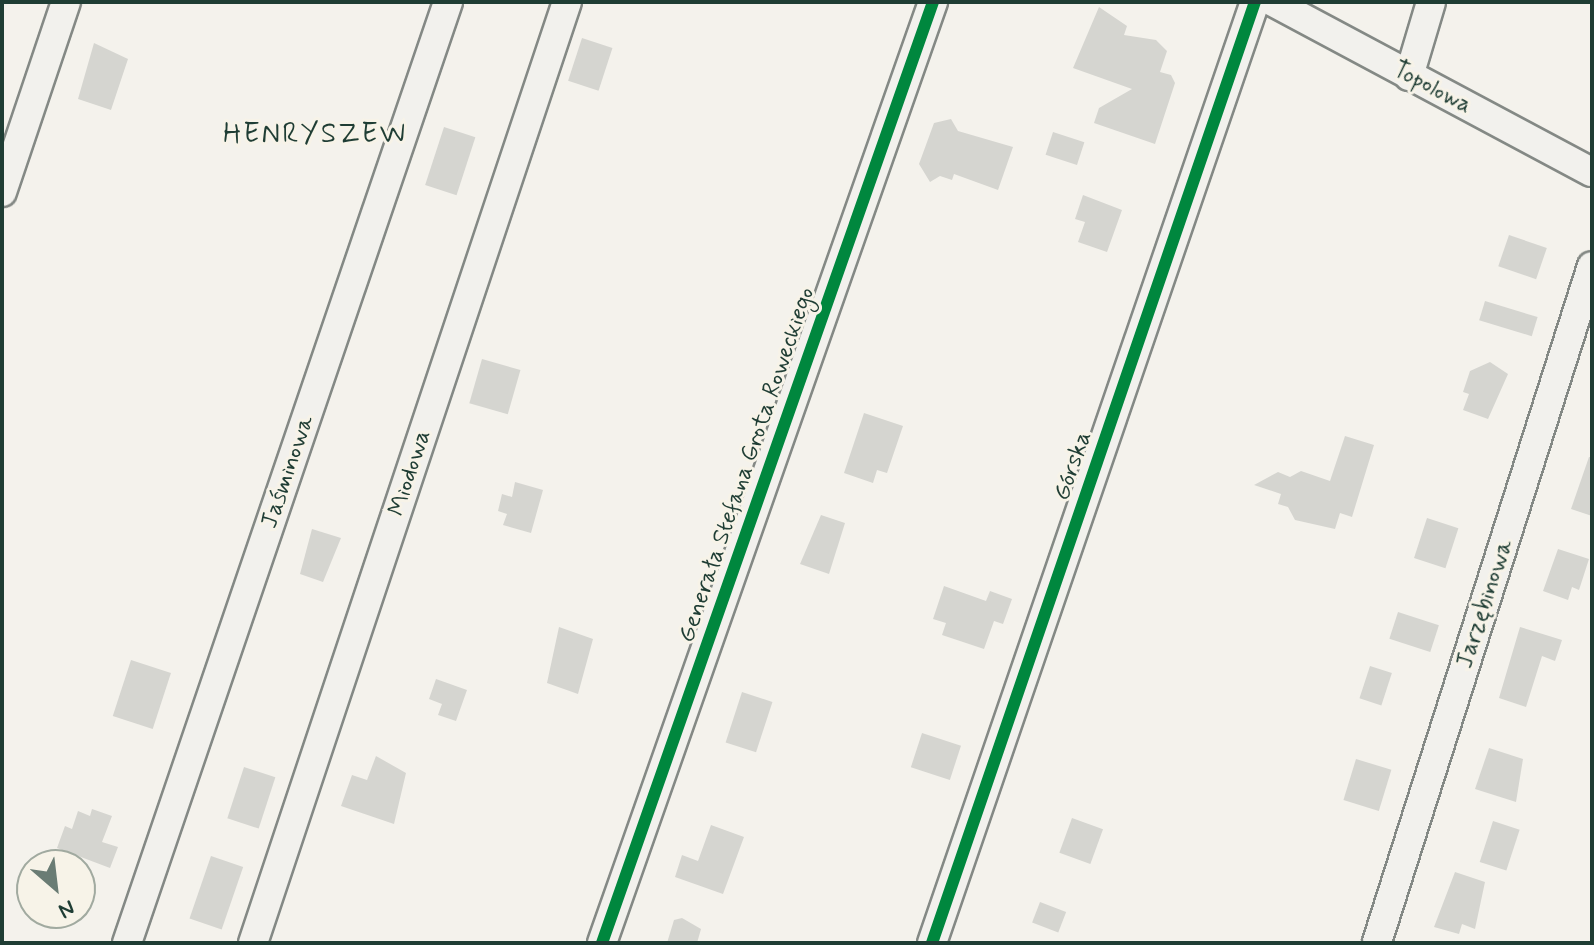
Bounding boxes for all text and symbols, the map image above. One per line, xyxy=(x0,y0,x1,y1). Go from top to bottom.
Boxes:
street label: Topolowa xyxy=(1388,55,1476,121)
district label: HENRYSZEW xyxy=(222,118,408,152)
street label: Generała Stefana Grota Roweckiego xyxy=(673,286,821,644)
street label: Jaśminowa xyxy=(255,412,321,532)
street label: Miodowa xyxy=(383,426,437,520)
street label: Górska xyxy=(1048,428,1098,504)
street label: Jarzębinowa xyxy=(1451,536,1519,672)
north arrow xyxy=(16,849,96,929)
text: N xyxy=(53,893,79,924)

